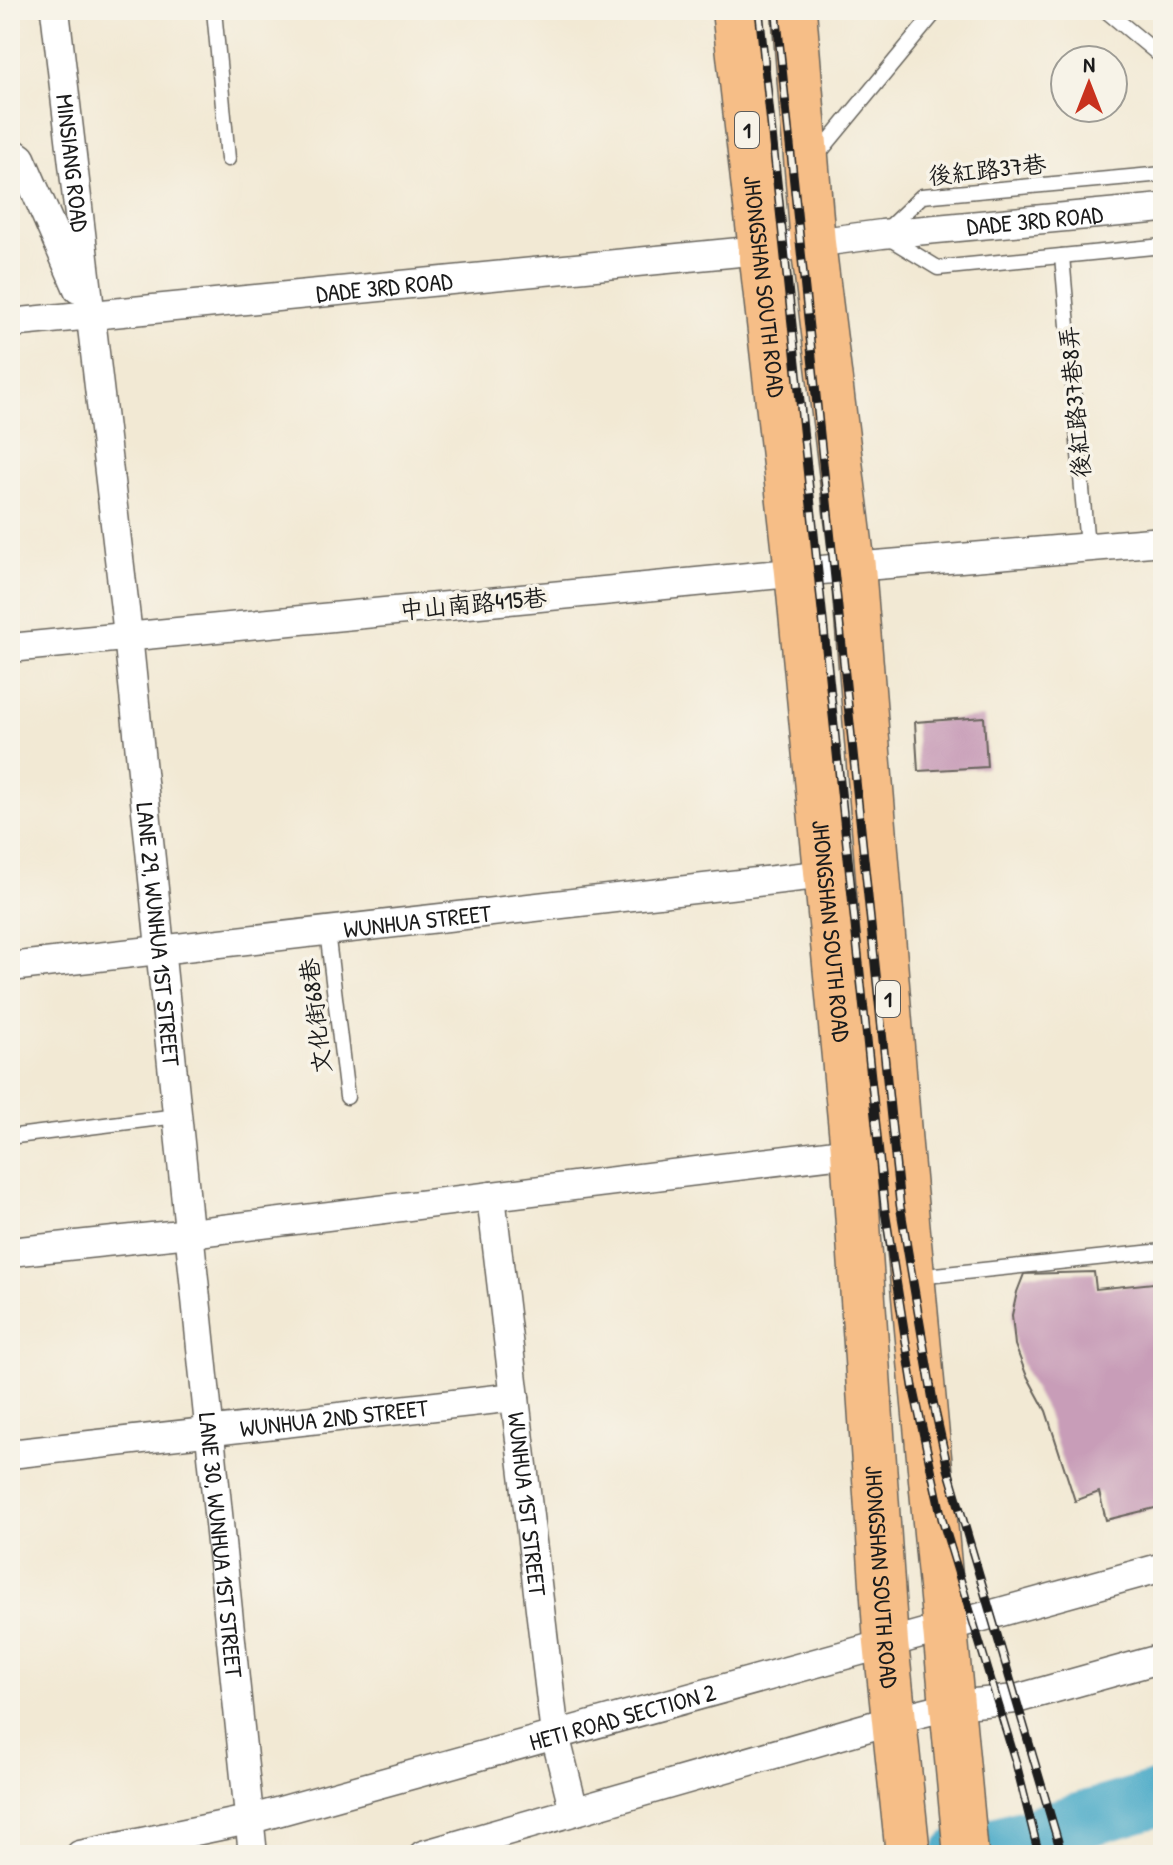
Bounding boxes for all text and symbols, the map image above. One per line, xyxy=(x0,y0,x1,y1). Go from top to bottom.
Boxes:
north arrow xyxy=(1049,44,1129,124)
text: N xyxy=(1083,49,1095,79)
street label: MINSIANG ROAD xyxy=(49,92,97,234)
road number: 1 xyxy=(735,112,759,148)
street label: 後紅路37巷 xyxy=(926,147,1048,191)
street label: JHONGSHAN SOUTH ROAD xyxy=(737,174,793,399)
street label: DADE 3RD ROAD xyxy=(965,198,1105,242)
street label: DADE 3RD ROAD xyxy=(315,264,454,309)
street label: 後紅路37巷8弄 xyxy=(1051,324,1097,480)
street label: 中山南路415巷 xyxy=(398,581,548,625)
street label: LANE 29, WUNHUA 1ST STREET xyxy=(129,801,188,1068)
street label: JHONGSHAN SOUTH ROAD xyxy=(805,818,859,1044)
street label: WUNHUA STREET xyxy=(342,896,494,945)
street label: 文化街68巷 xyxy=(292,956,338,1076)
road number: 1 xyxy=(876,981,900,1017)
street label: WUNHUA 2ND STREET xyxy=(238,1391,430,1444)
street label: WUNHUA 1ST STREET xyxy=(501,1410,554,1598)
street label: LANE 30, WUNHUA 1ST STREET xyxy=(192,1411,251,1680)
street label: JHONGSHAN SOUTH ROAD xyxy=(858,1464,907,1690)
street label: HETI ROAD SECTION 2 xyxy=(526,1676,719,1757)

